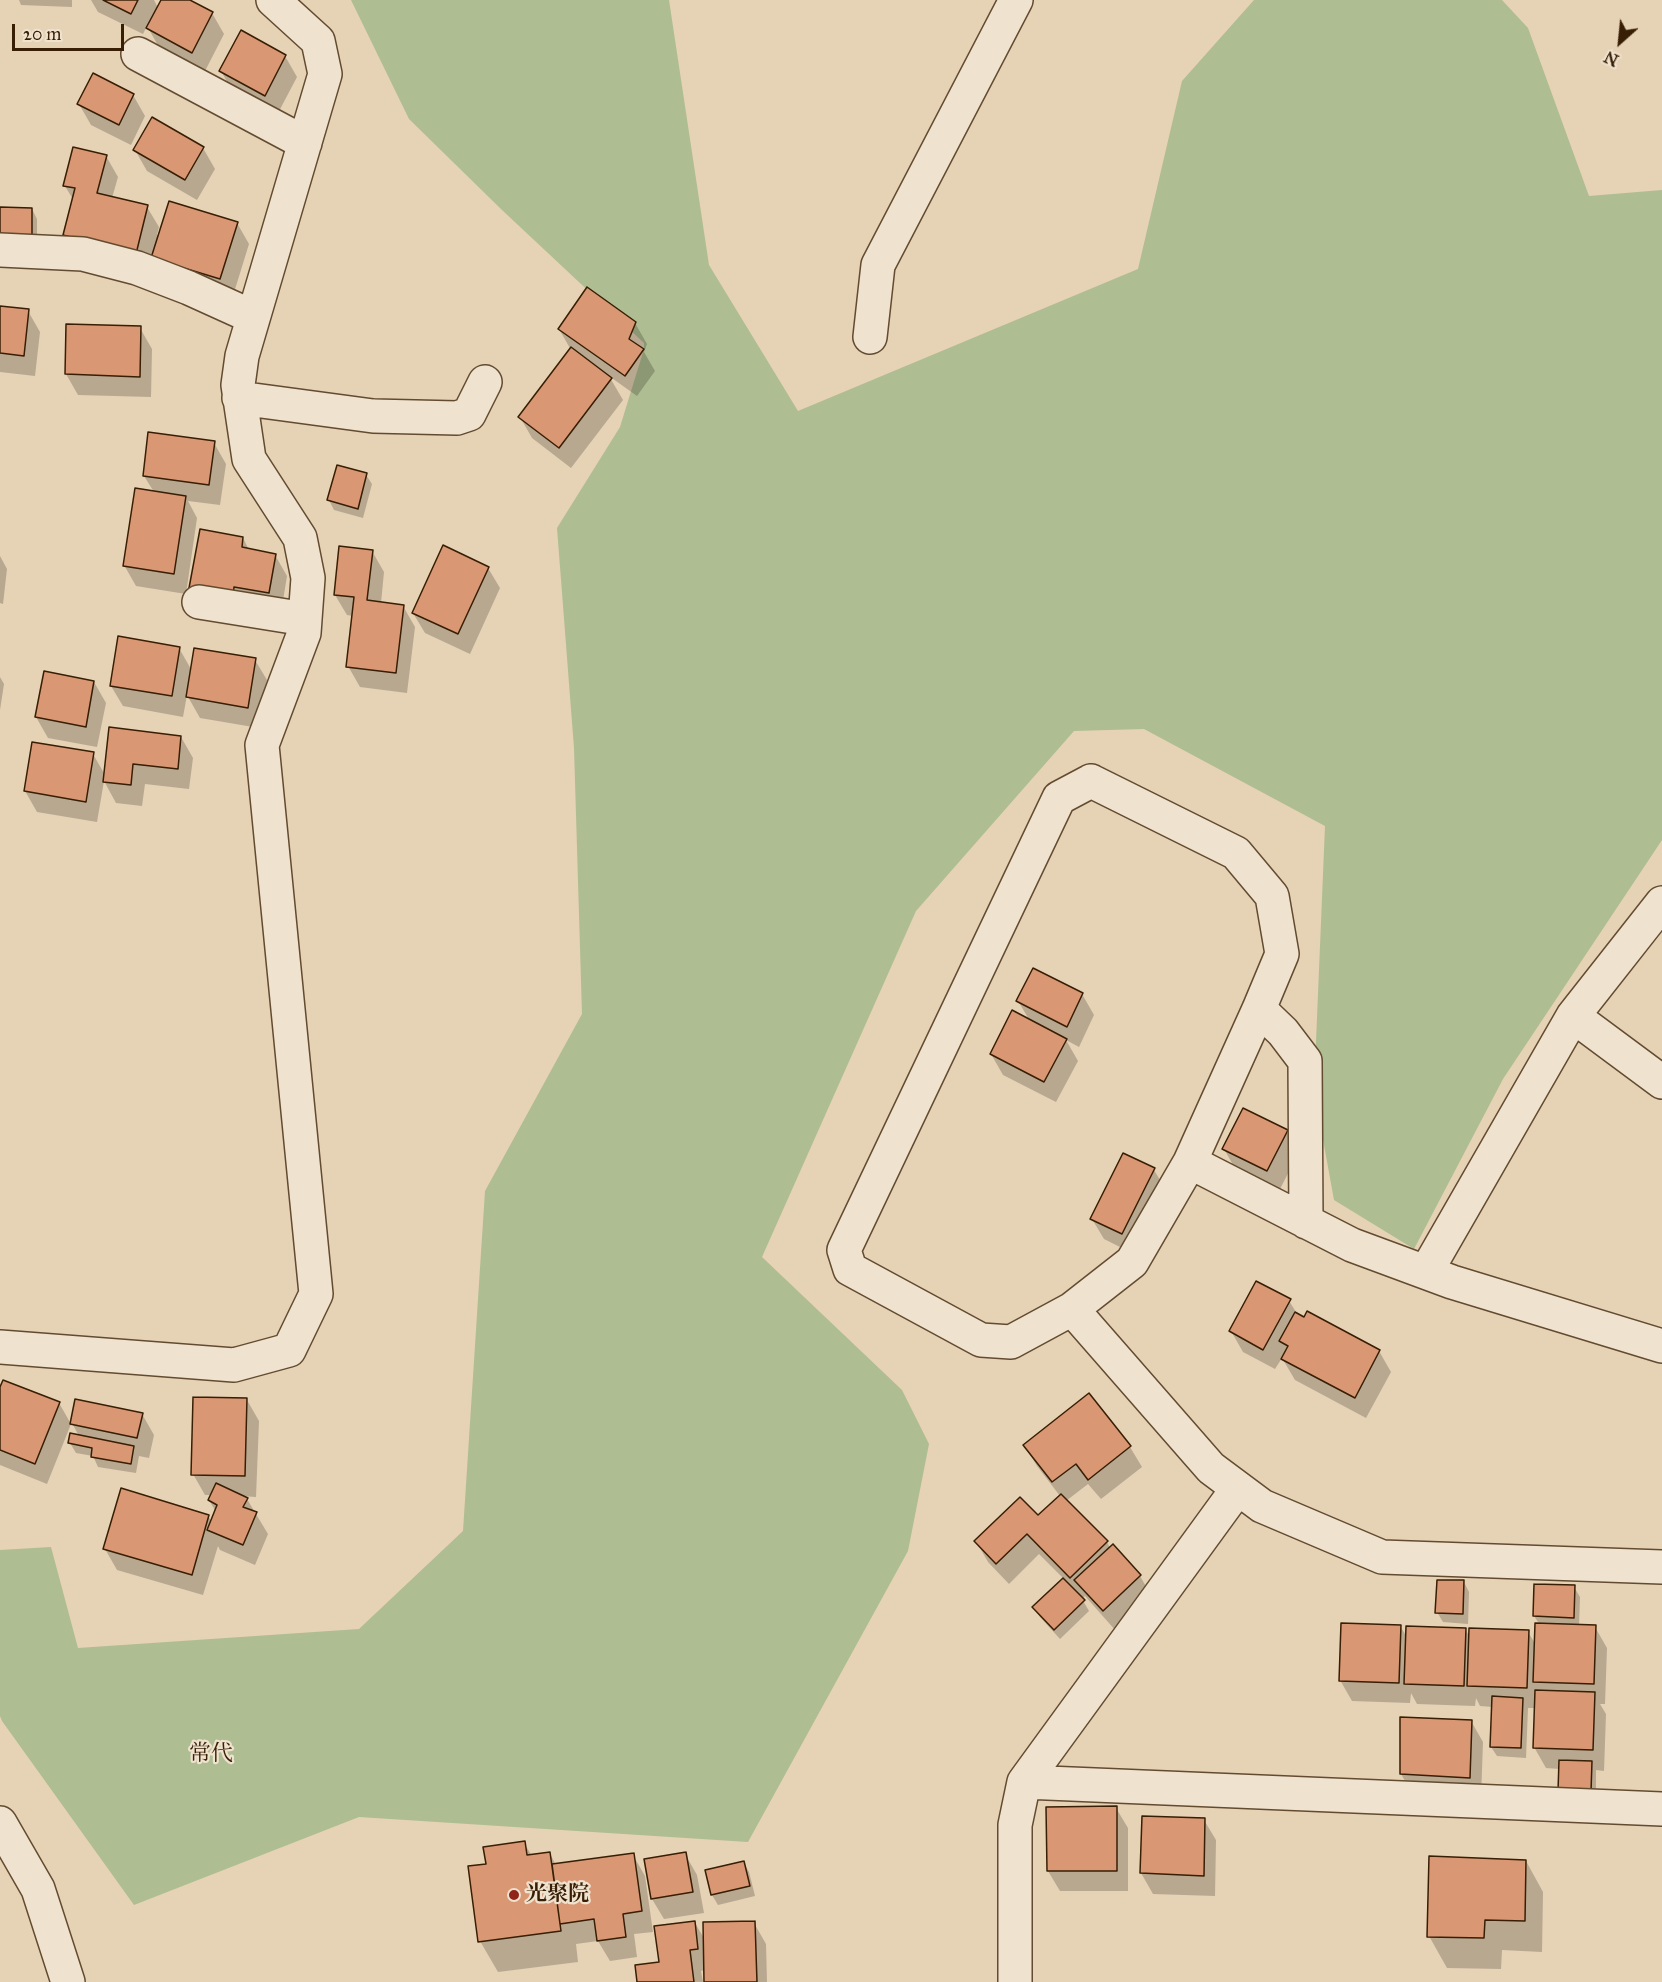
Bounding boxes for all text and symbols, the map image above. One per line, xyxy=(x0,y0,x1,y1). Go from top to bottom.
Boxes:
scale bar xyxy=(15,12,128,50)
north arrow xyxy=(1590,12,1650,72)
text: 20 m xyxy=(23,23,61,45)
text: N xyxy=(1601,47,1622,70)
district label: 常代 xyxy=(189,1742,233,1768)
place label: 光聚院 xyxy=(526,1882,589,1908)
marker: 光聚院 xyxy=(507,1888,521,1902)

